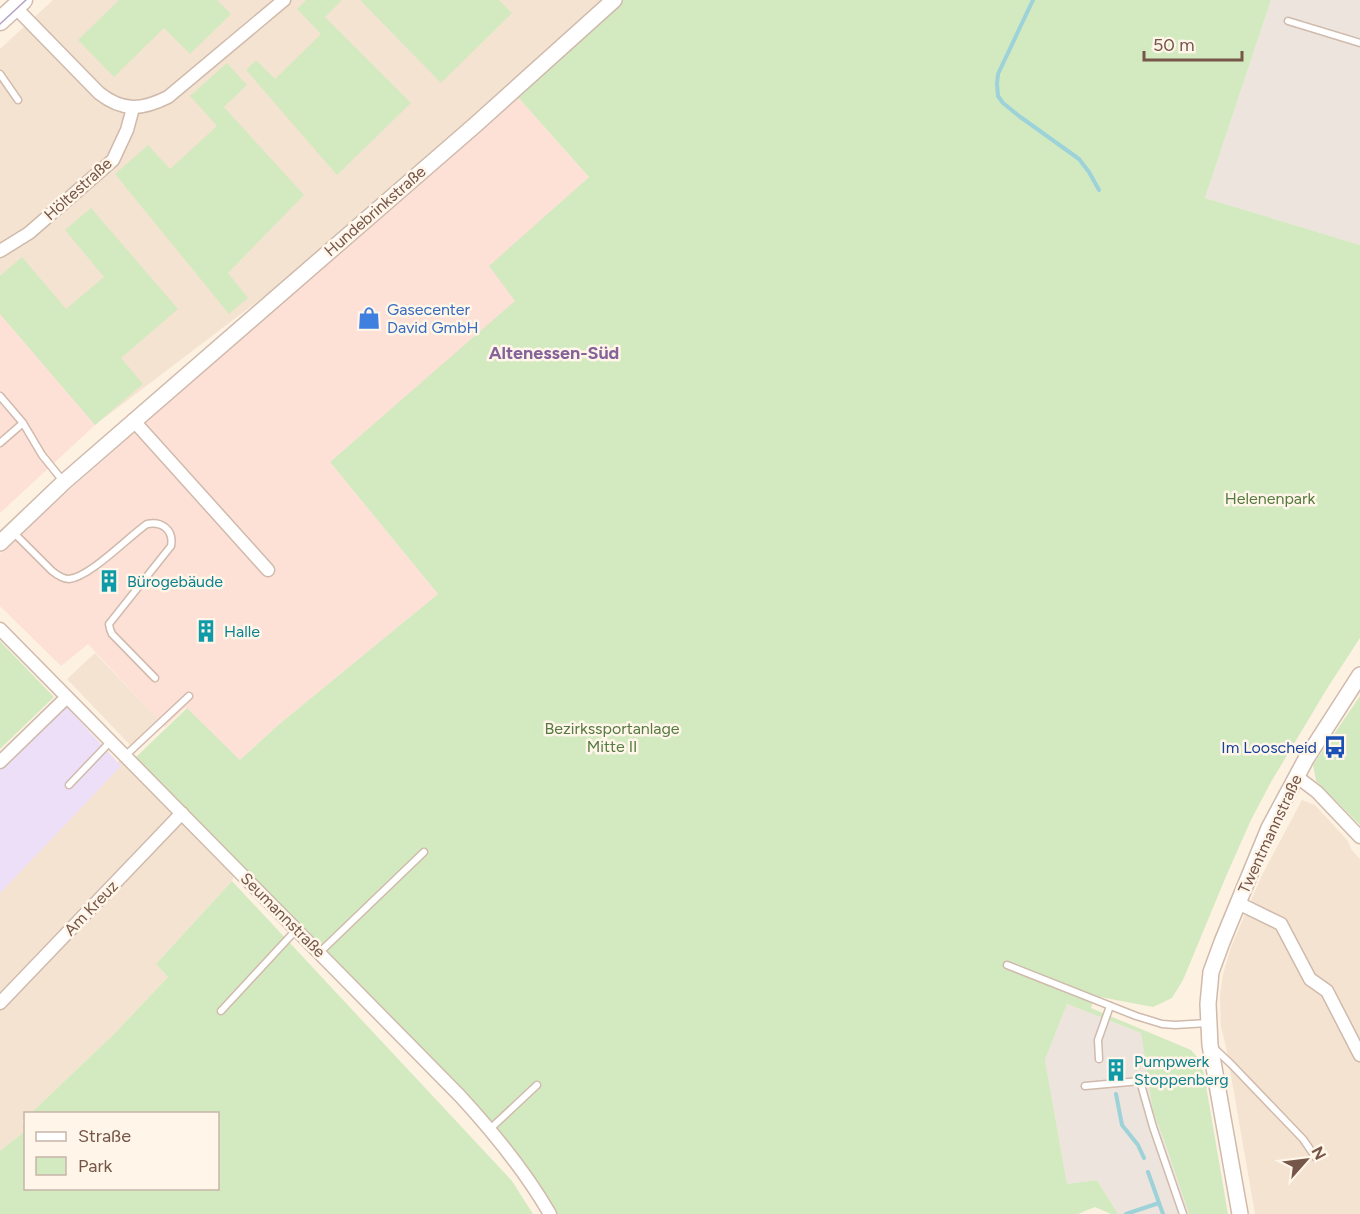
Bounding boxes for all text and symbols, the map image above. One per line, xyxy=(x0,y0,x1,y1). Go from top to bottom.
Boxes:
scale bar xyxy=(1144,24,1242,62)
text: 50 m xyxy=(1153,34,1195,56)
street label: Höltestraße xyxy=(40,154,116,224)
street label: Hundebrinkstraße xyxy=(320,162,430,260)
place label: Gasecenter David GmbH xyxy=(387,300,479,337)
shop icon: Gasecenter David GmbH xyxy=(356,305,382,331)
district label: Altenessen-Süd xyxy=(489,342,619,364)
park label: Helenenpark xyxy=(1225,489,1315,508)
building icon: Bürogebäude xyxy=(96,568,122,594)
place label: Bürogebäude xyxy=(127,572,223,591)
building icon: Halle xyxy=(193,618,219,644)
place label: Halle xyxy=(224,622,260,641)
park label: Bezirkssportanlage Mitte II xyxy=(544,719,680,756)
bus stop icon: Im Looscheid xyxy=(1322,734,1348,760)
place label: Im Looscheid xyxy=(1221,738,1317,757)
street label: Twentmannstraße xyxy=(1234,771,1306,897)
street label: Seumannstraße xyxy=(237,869,329,961)
street label: Am Kreuz xyxy=(60,876,122,939)
place label: Pumpwerk Stoppenberg xyxy=(1134,1052,1229,1089)
building icon: Pumpwerk Stoppenberg xyxy=(1103,1057,1129,1083)
legend xyxy=(24,1112,219,1190)
text: Straße xyxy=(78,1125,131,1147)
north arrow xyxy=(1276,1130,1336,1190)
text: N xyxy=(1308,1143,1330,1163)
text: Park xyxy=(78,1155,113,1177)

